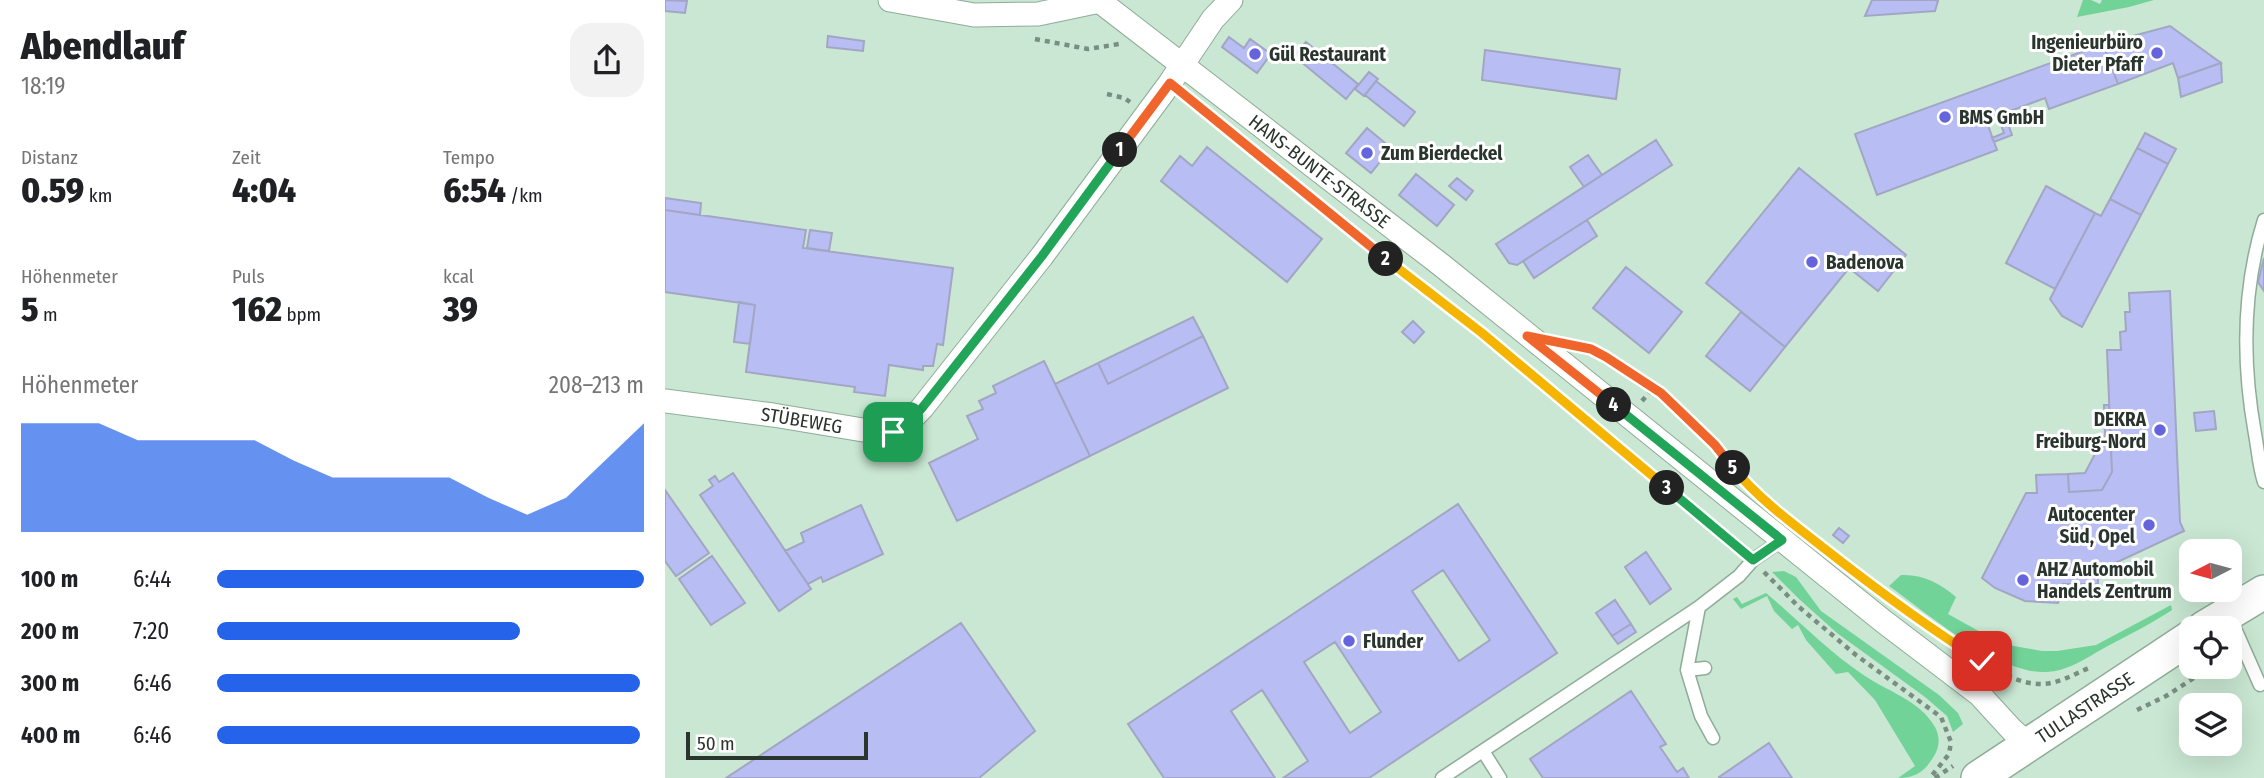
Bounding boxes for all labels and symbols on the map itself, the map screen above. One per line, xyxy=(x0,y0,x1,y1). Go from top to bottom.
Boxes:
place label: Ingenieurbüro Dieter Pfaff xyxy=(2031,31,2145,76)
place label: Gül Restaurant xyxy=(1269,43,1386,66)
marker: Ingenieurbüro Dieter Pfaff xyxy=(2149,45,2165,61)
marker: Gül Restaurant xyxy=(1247,46,1263,62)
place label: BMS GmbH xyxy=(1959,106,2044,129)
street label: HANS-BUNTE-STRASSE xyxy=(1245,109,1395,233)
marker: BMS GmbH xyxy=(1937,109,1953,125)
pin: 1 xyxy=(1103,132,1137,168)
place label: Zum Bierdeckel xyxy=(1381,142,1503,165)
marker: Zum Bierdeckel xyxy=(1359,145,1375,161)
pin: 2 xyxy=(1369,242,1403,276)
place label: Badenova xyxy=(1826,251,1904,274)
marker: Badenova xyxy=(1804,254,1820,270)
pin: 4 xyxy=(1597,388,1632,422)
street label: STÜBEWEG xyxy=(760,402,844,438)
pin xyxy=(863,402,923,462)
place label: DEKRA Freiburg-Nord xyxy=(2036,408,2147,453)
marker: DEKRA Freiburg-Nord xyxy=(2152,422,2168,438)
pin: 5 xyxy=(1715,450,1751,486)
pin: 3 xyxy=(1649,470,1685,505)
place label: Autocenter Süd, Opel xyxy=(2047,503,2136,548)
marker: Autocenter Süd, Opel xyxy=(2141,517,2157,533)
north arrow xyxy=(2179,539,2242,602)
place label: AHZ Automobil Handels Zentrum xyxy=(2036,558,2172,603)
marker: AHZ Automobil Handels Zentrum xyxy=(2015,572,2031,588)
place label: Flunder xyxy=(1363,630,1424,653)
pin xyxy=(1952,631,2012,691)
marker: Flunder xyxy=(1341,633,1357,649)
street label: TULLASTRASSE xyxy=(2031,667,2138,748)
scale bar xyxy=(686,729,868,761)

